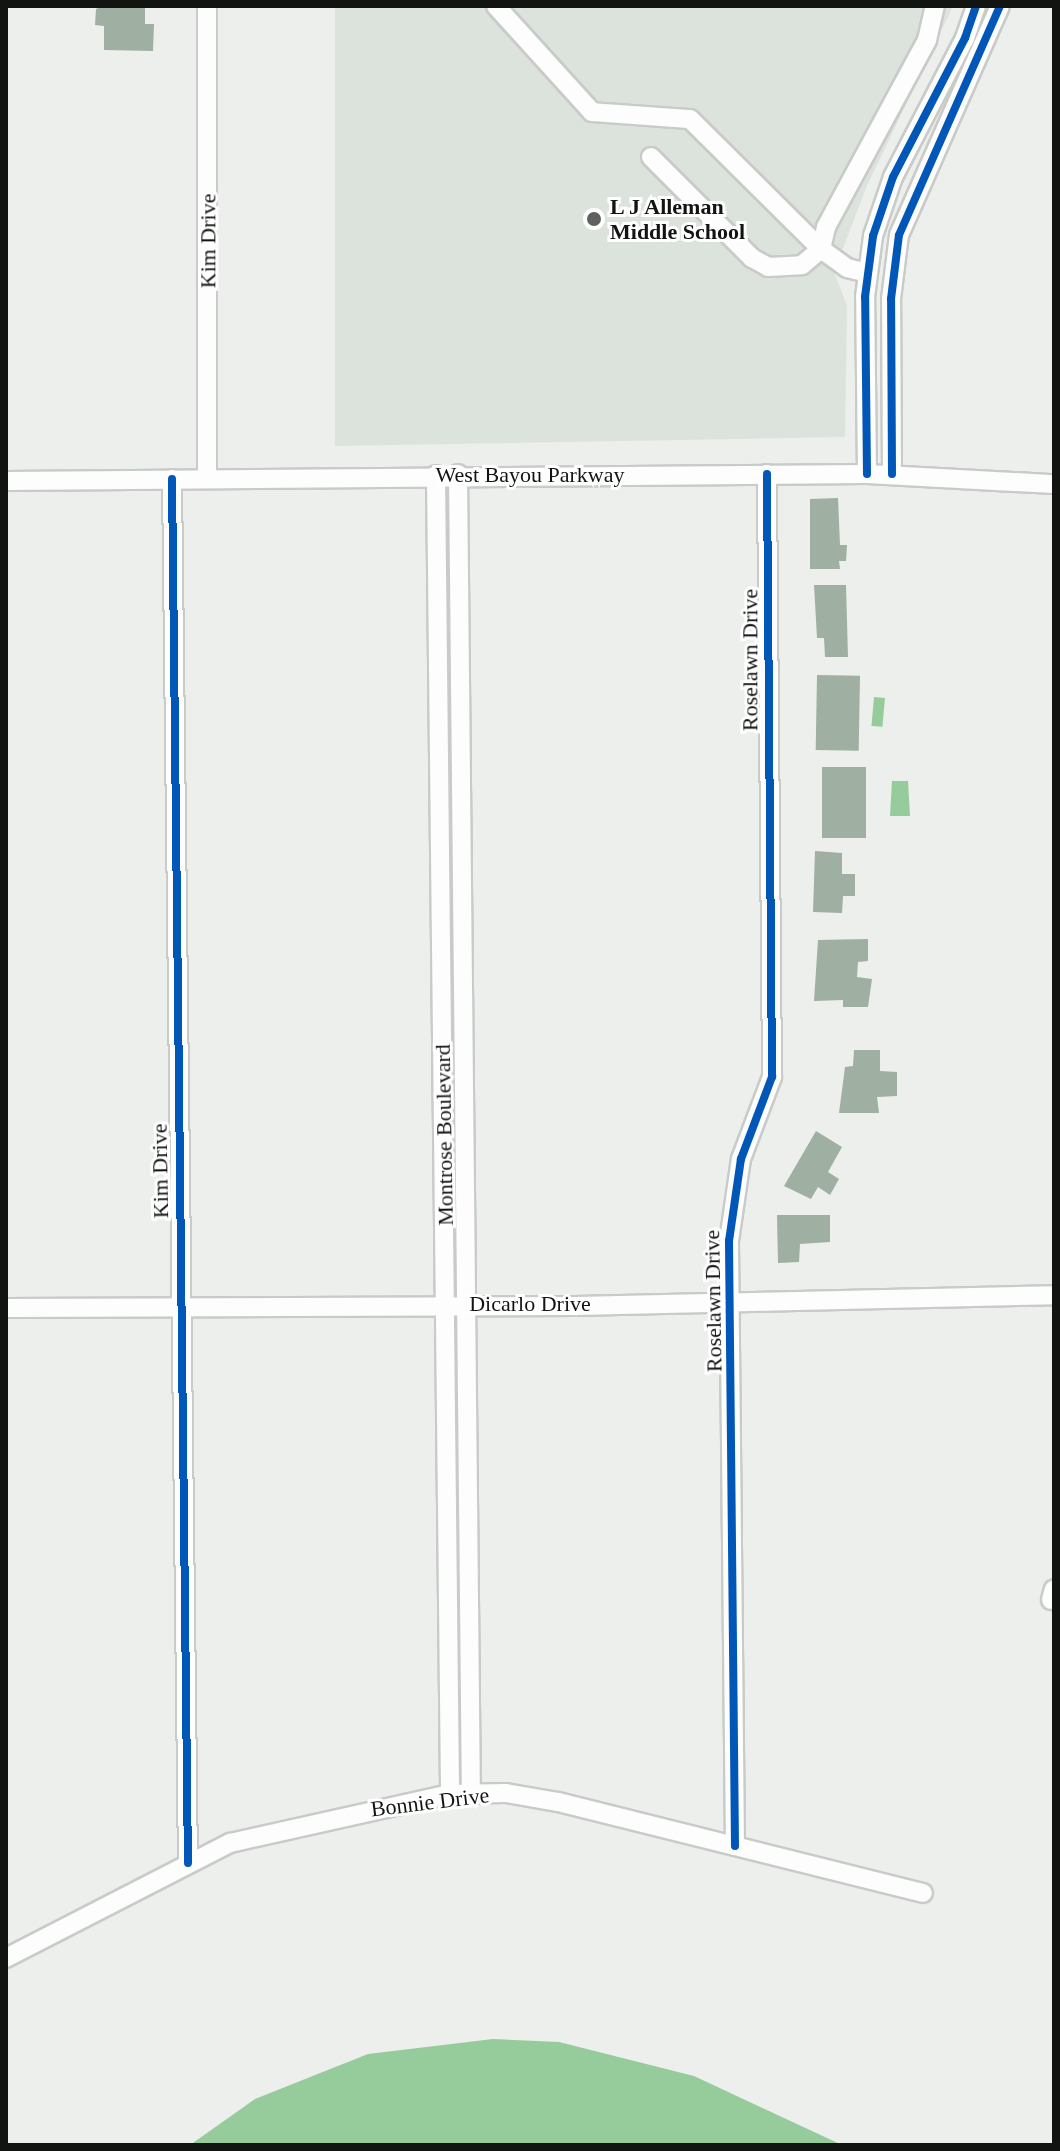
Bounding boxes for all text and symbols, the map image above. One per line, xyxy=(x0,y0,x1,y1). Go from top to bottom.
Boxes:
place label: L J Alleman Middle School xyxy=(610,193,745,244)
street label: Kim Drive xyxy=(195,194,221,288)
marker: L J Alleman Middle School xyxy=(585,210,603,228)
street label: West Bayou Parkway xyxy=(436,462,624,488)
street label: Roselawn Drive xyxy=(737,589,763,731)
street label: Montrose Boulevard xyxy=(429,1044,459,1226)
street label: Kim Drive xyxy=(146,1123,174,1219)
street label: Roselawn Drive xyxy=(699,1230,727,1372)
street label: Dicarlo Drive xyxy=(469,1291,591,1317)
street label: Bonnie Drive xyxy=(369,1782,491,1822)

